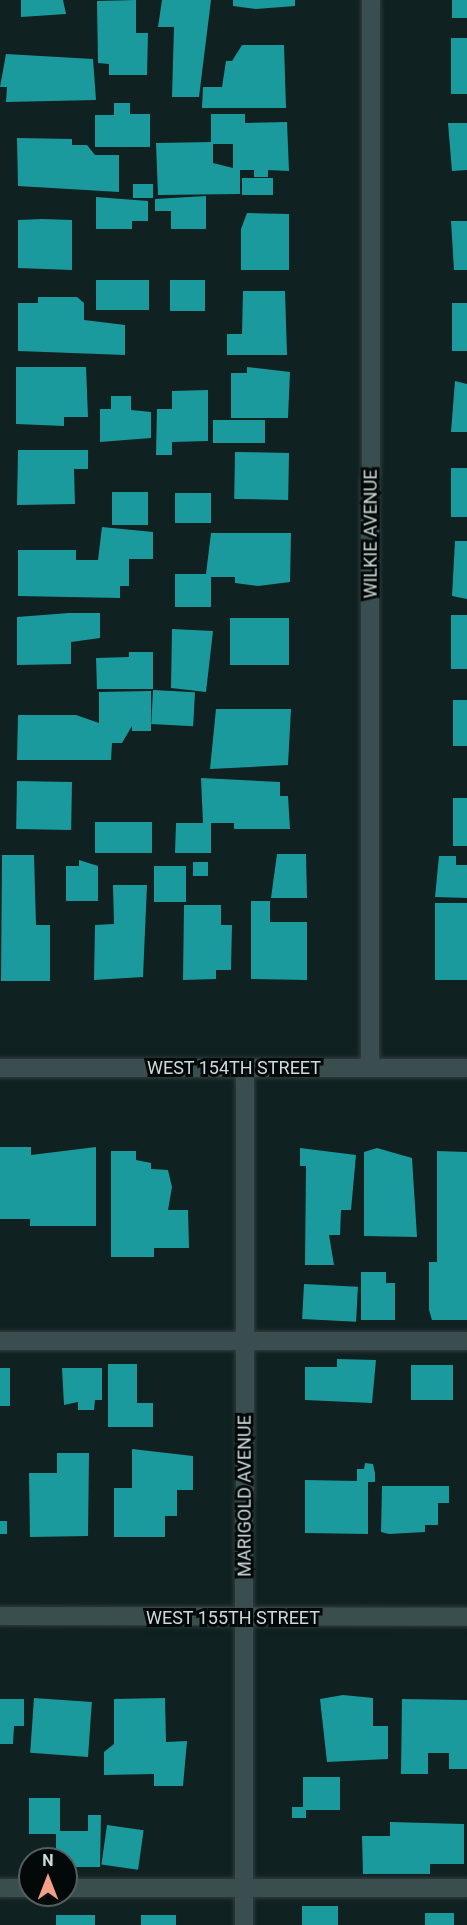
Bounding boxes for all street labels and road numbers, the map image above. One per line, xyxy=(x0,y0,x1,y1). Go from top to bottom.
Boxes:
street label: WILKIE AVENUE xyxy=(360,470,382,598)
street label: WEST 154TH STREET xyxy=(147,1057,321,1079)
street label: MARIGOLD AVENUE xyxy=(234,1415,256,1577)
street label: WEST 155TH STREET xyxy=(146,1607,320,1629)

